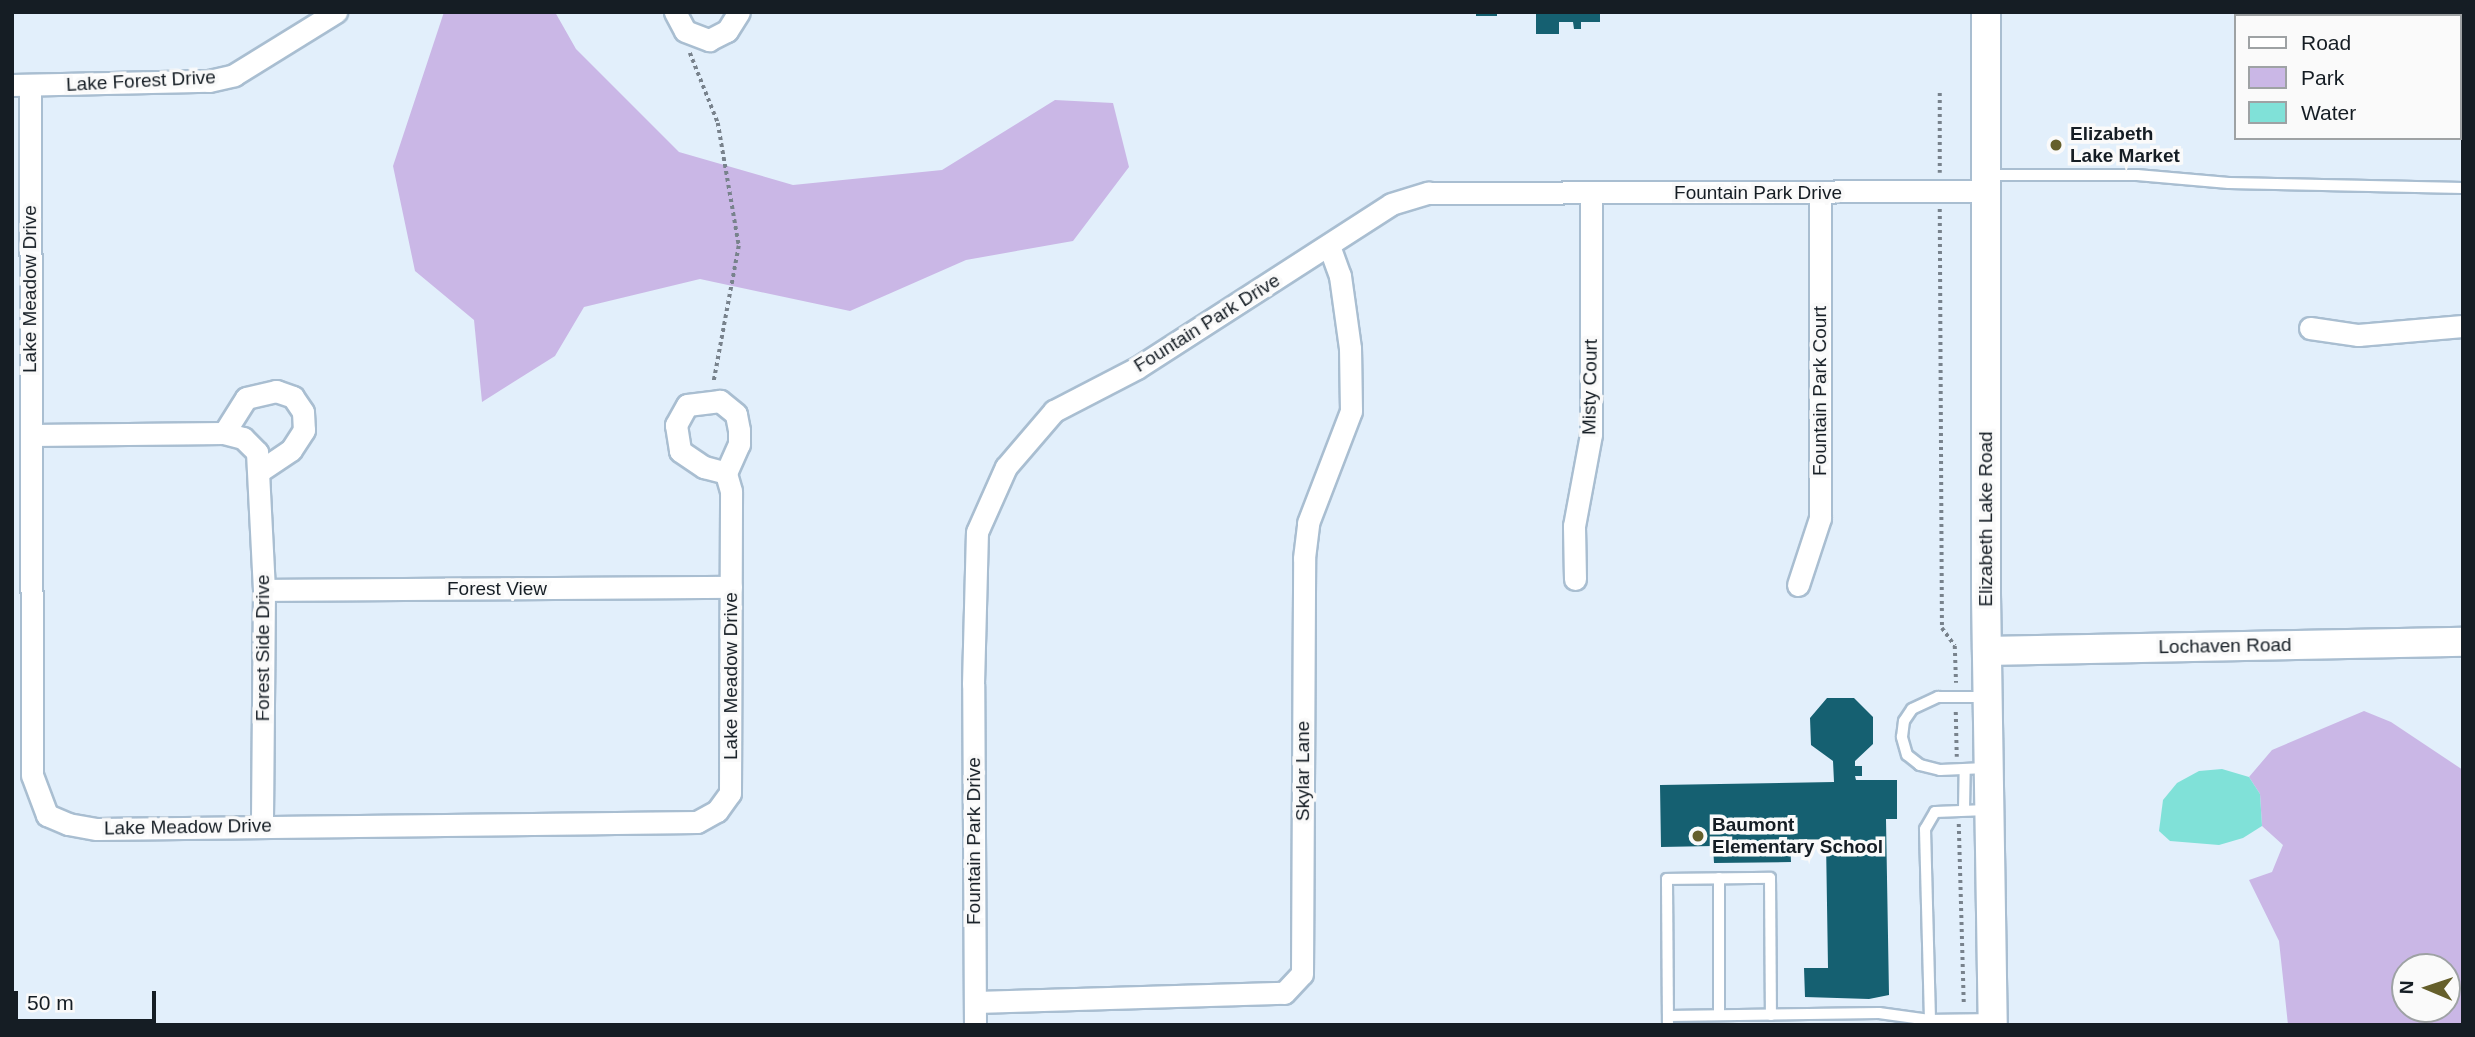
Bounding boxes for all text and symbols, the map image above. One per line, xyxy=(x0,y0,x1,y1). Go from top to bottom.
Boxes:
legend xyxy=(2234,14,2461,140)
text: Road xyxy=(2301,31,2351,54)
street label: Lake Forest Drive xyxy=(66,66,216,96)
text: Park xyxy=(2301,66,2344,89)
text: Water xyxy=(2301,101,2356,124)
place label: Elizabeth Lake Market xyxy=(2070,123,2180,167)
marker: Elizabeth Lake Market xyxy=(2048,137,2064,153)
street label: Fountain Park Drive xyxy=(1674,182,1842,204)
street label: Lake Meadow Drive xyxy=(19,205,41,373)
street label: Fountain Park Drive xyxy=(1130,269,1284,377)
street label: Fountain Park Court xyxy=(1809,306,1831,476)
street label: Misty Court xyxy=(1578,339,1602,435)
street label: Elizabeth Lake Road xyxy=(1975,431,1997,607)
street label: Forest Side Drive xyxy=(252,575,274,721)
street label: Forest View xyxy=(447,578,547,600)
street label: Lake Meadow Drive xyxy=(720,592,742,760)
street label: Lochaven Road xyxy=(2158,633,2292,659)
street label: Skylar Lane xyxy=(1292,721,1314,821)
street label: Fountain Park Drive xyxy=(963,757,985,925)
street label: Lake Meadow Drive xyxy=(104,814,272,840)
place label: Baumont Elementary School xyxy=(1712,814,1883,858)
marker: Baumont Elementary School xyxy=(1690,828,1706,844)
north arrow xyxy=(2391,953,2461,1023)
scale bar xyxy=(18,978,159,1022)
text: N xyxy=(2396,980,2417,995)
text: 50 m xyxy=(27,991,74,1014)

